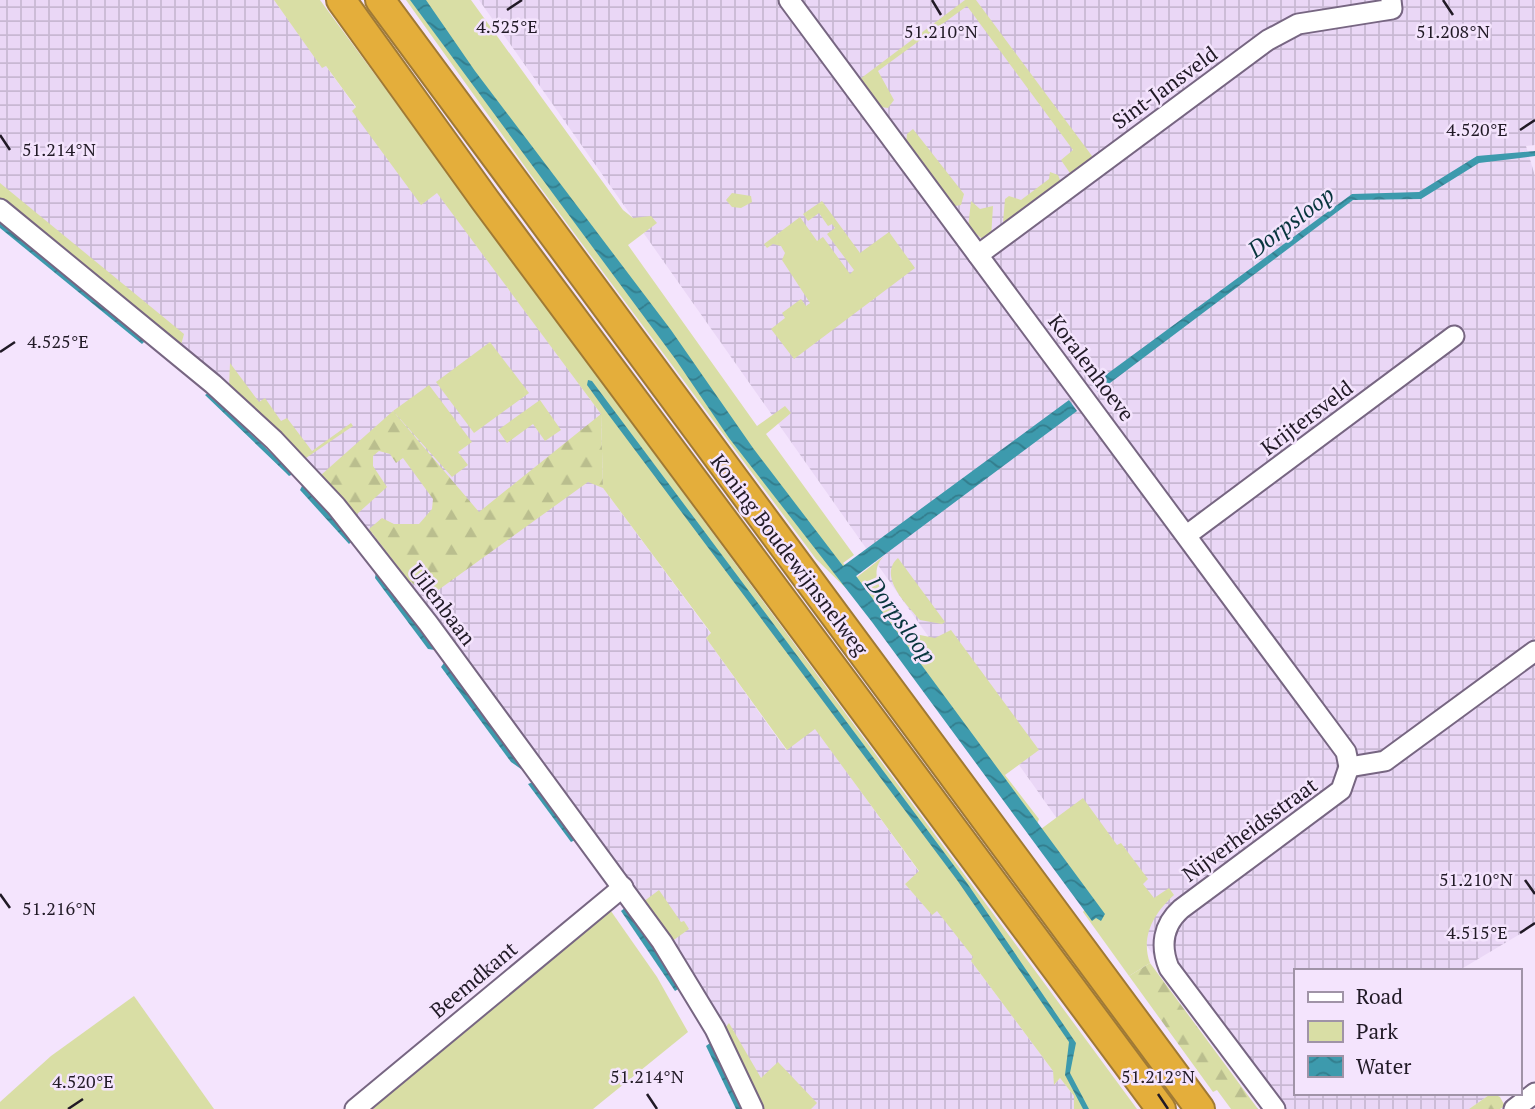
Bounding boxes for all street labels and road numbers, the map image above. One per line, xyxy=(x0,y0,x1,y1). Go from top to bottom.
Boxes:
street label: Sint-Jansveld xyxy=(1106,39,1223,135)
street label: Koralenhoeve xyxy=(1042,308,1141,427)
street label: Krijtersveld xyxy=(1255,373,1358,461)
street label: Koning Boudewijnsnelweg xyxy=(705,448,875,662)
street label: Uilenbaan xyxy=(403,558,483,651)
street label: Nijverheidsstraat xyxy=(1176,771,1323,888)
street label: Beemdkant xyxy=(424,934,523,1024)

